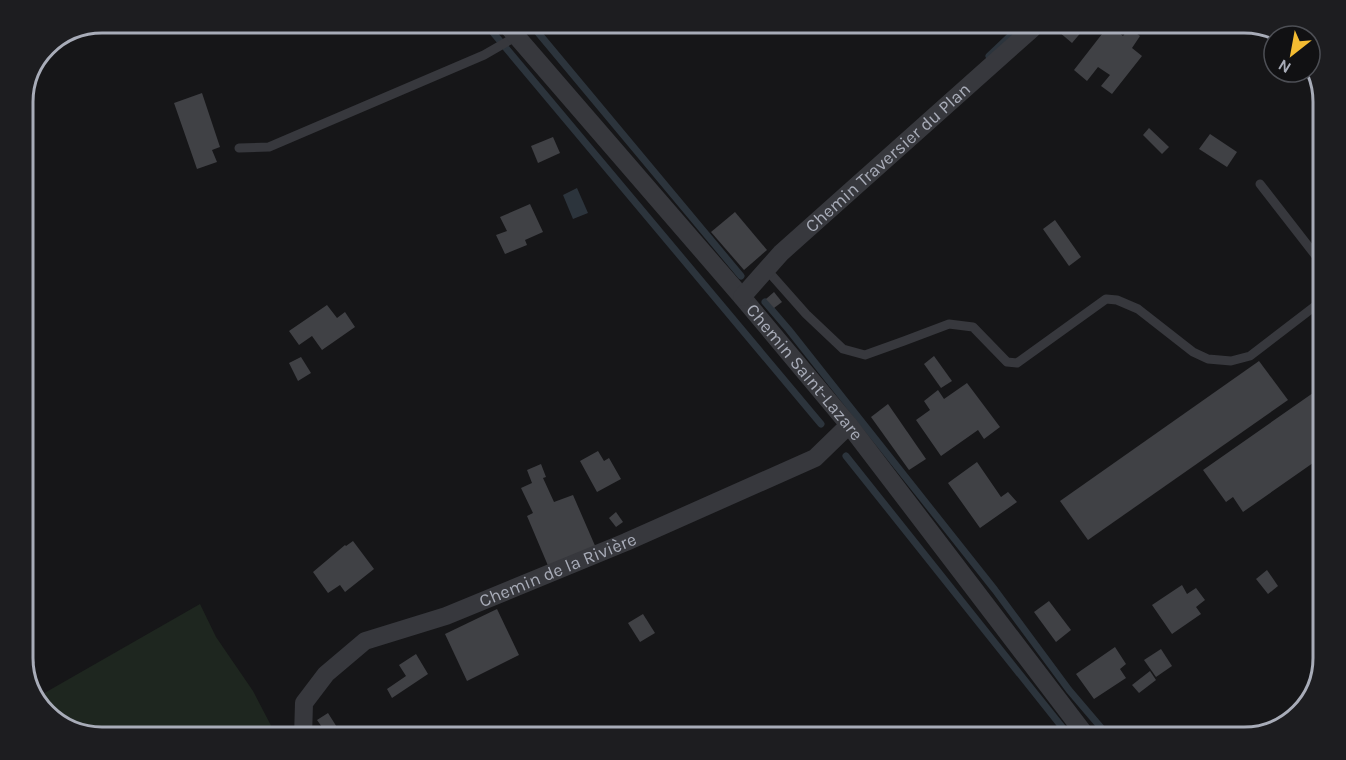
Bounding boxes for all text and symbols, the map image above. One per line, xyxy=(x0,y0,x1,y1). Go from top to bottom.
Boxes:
north arrow xyxy=(1262,24,1322,84)
text: N xyxy=(1275,55,1294,78)
street label: Chemin Traversier du Plan xyxy=(801,78,975,237)
street label: Chemin Saint-Lazare xyxy=(741,299,868,445)
street label: Chemin de la Rivière xyxy=(476,528,640,612)

